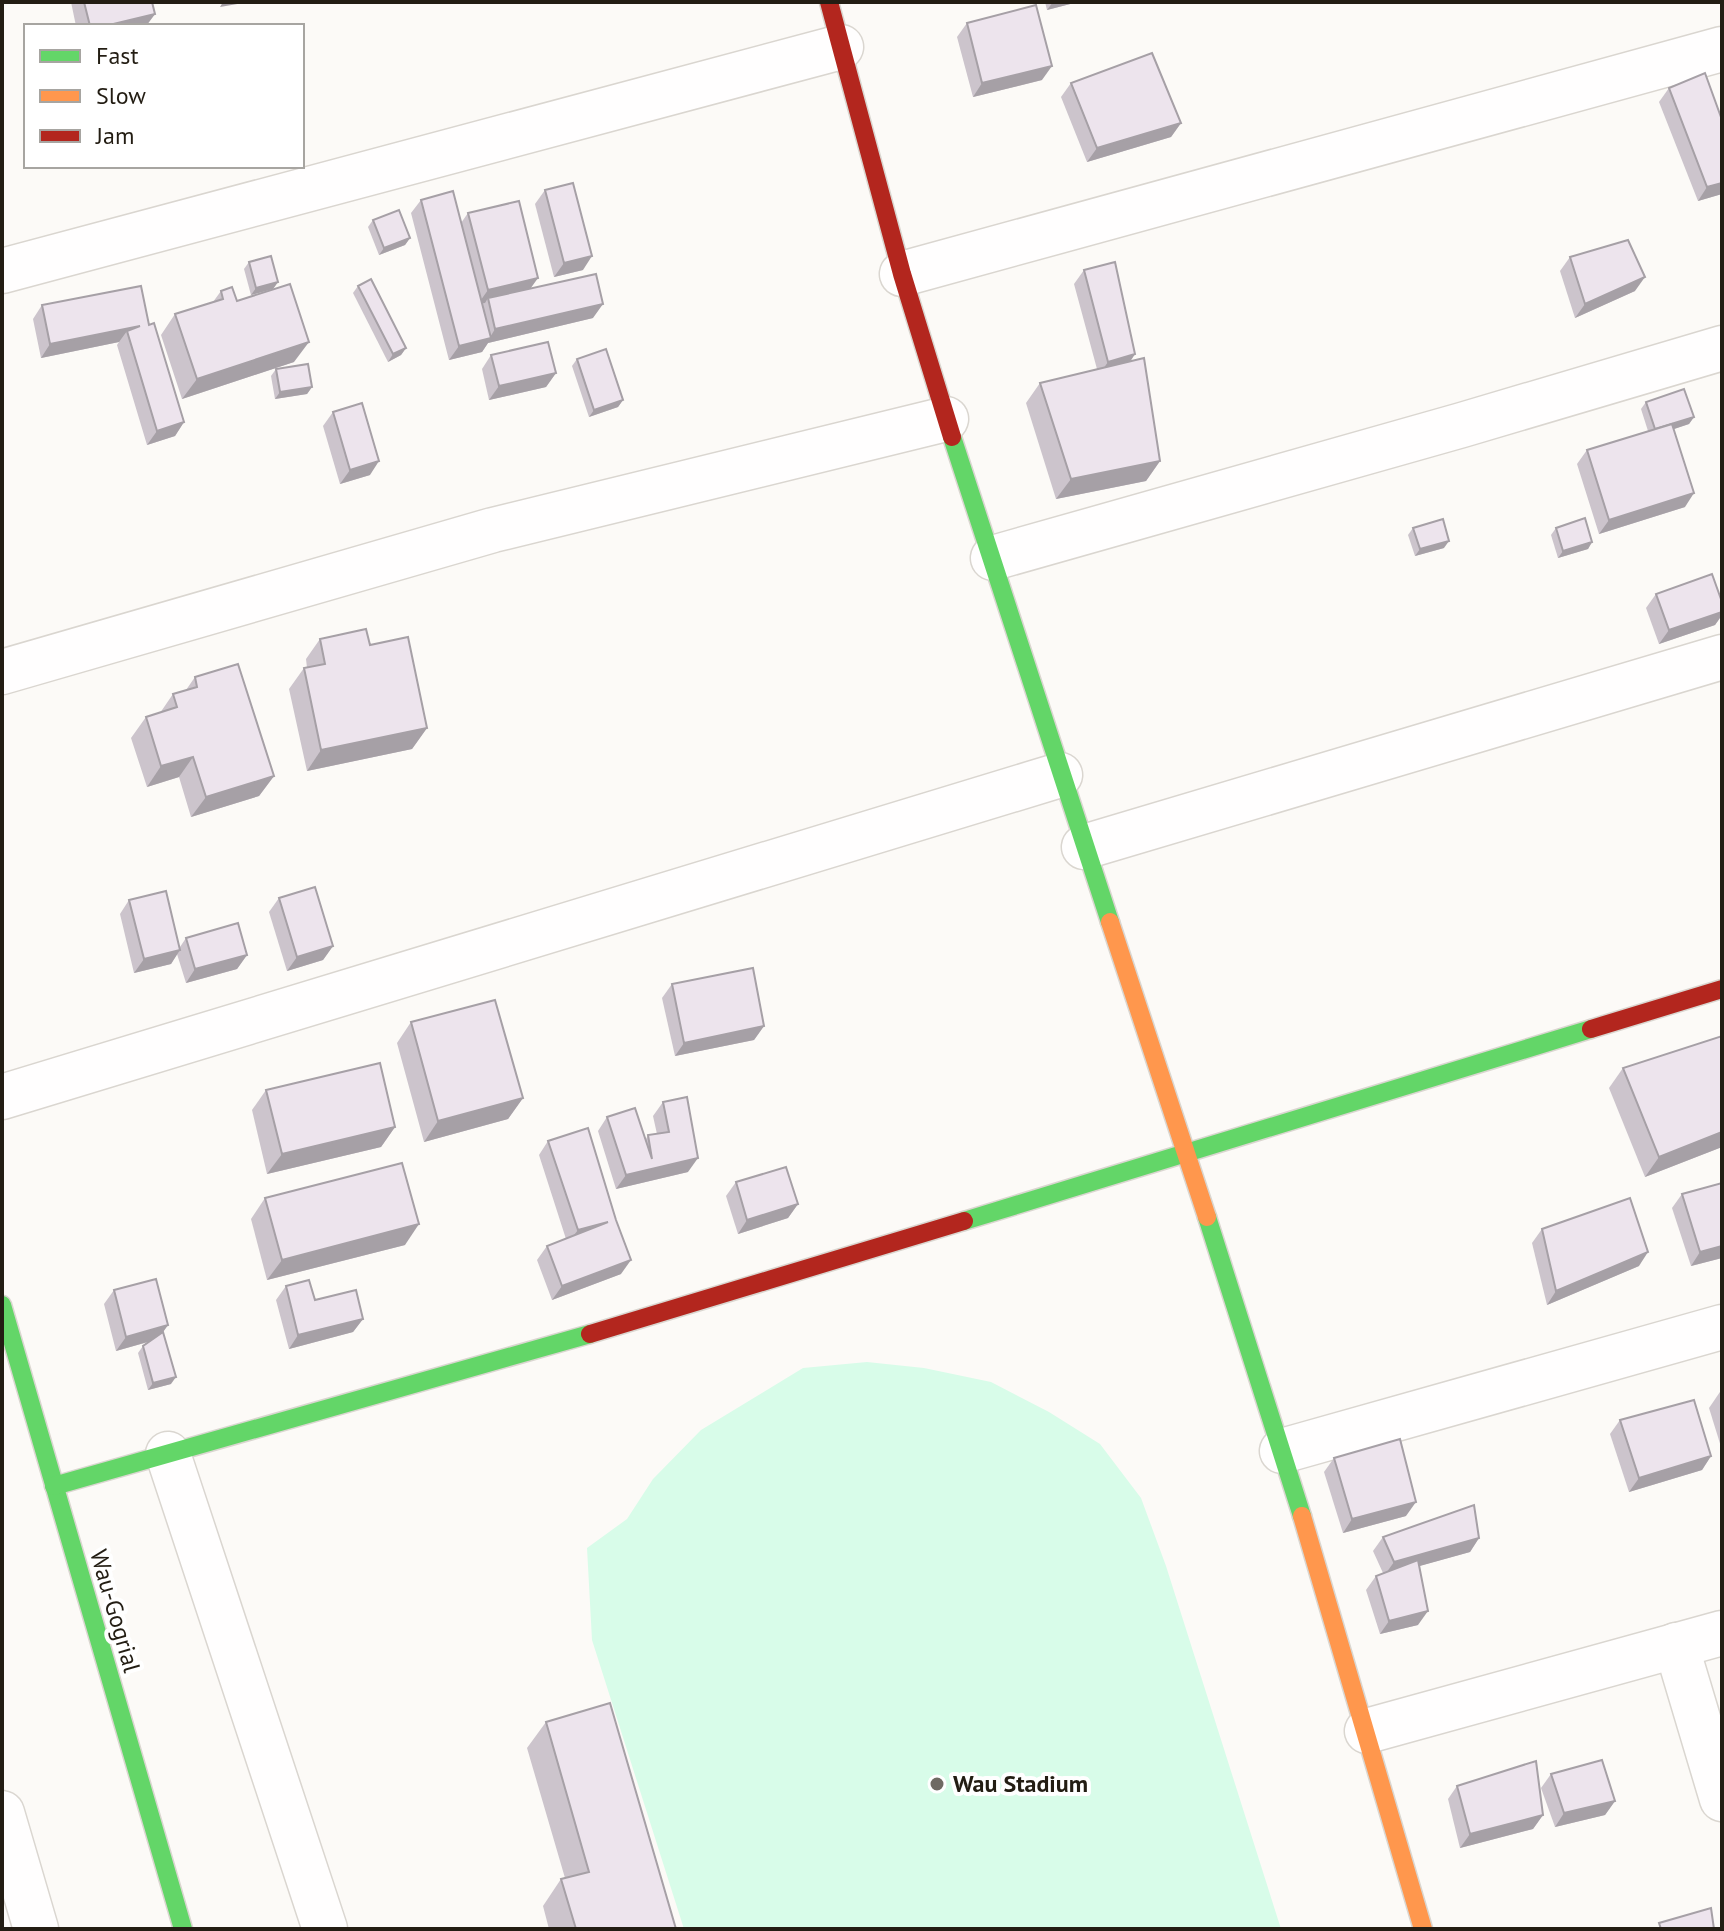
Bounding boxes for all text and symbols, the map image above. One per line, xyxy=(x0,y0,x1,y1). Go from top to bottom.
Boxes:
legend xyxy=(24,24,304,168)
text: Fast xyxy=(96,40,139,71)
text: Slow xyxy=(96,80,146,111)
text: Jam xyxy=(95,120,134,151)
street label: Wau-Gogrial xyxy=(83,1546,148,1676)
place label: Wau Stadium xyxy=(953,1768,1088,1799)
marker: Wau Stadium xyxy=(928,1775,946,1793)

